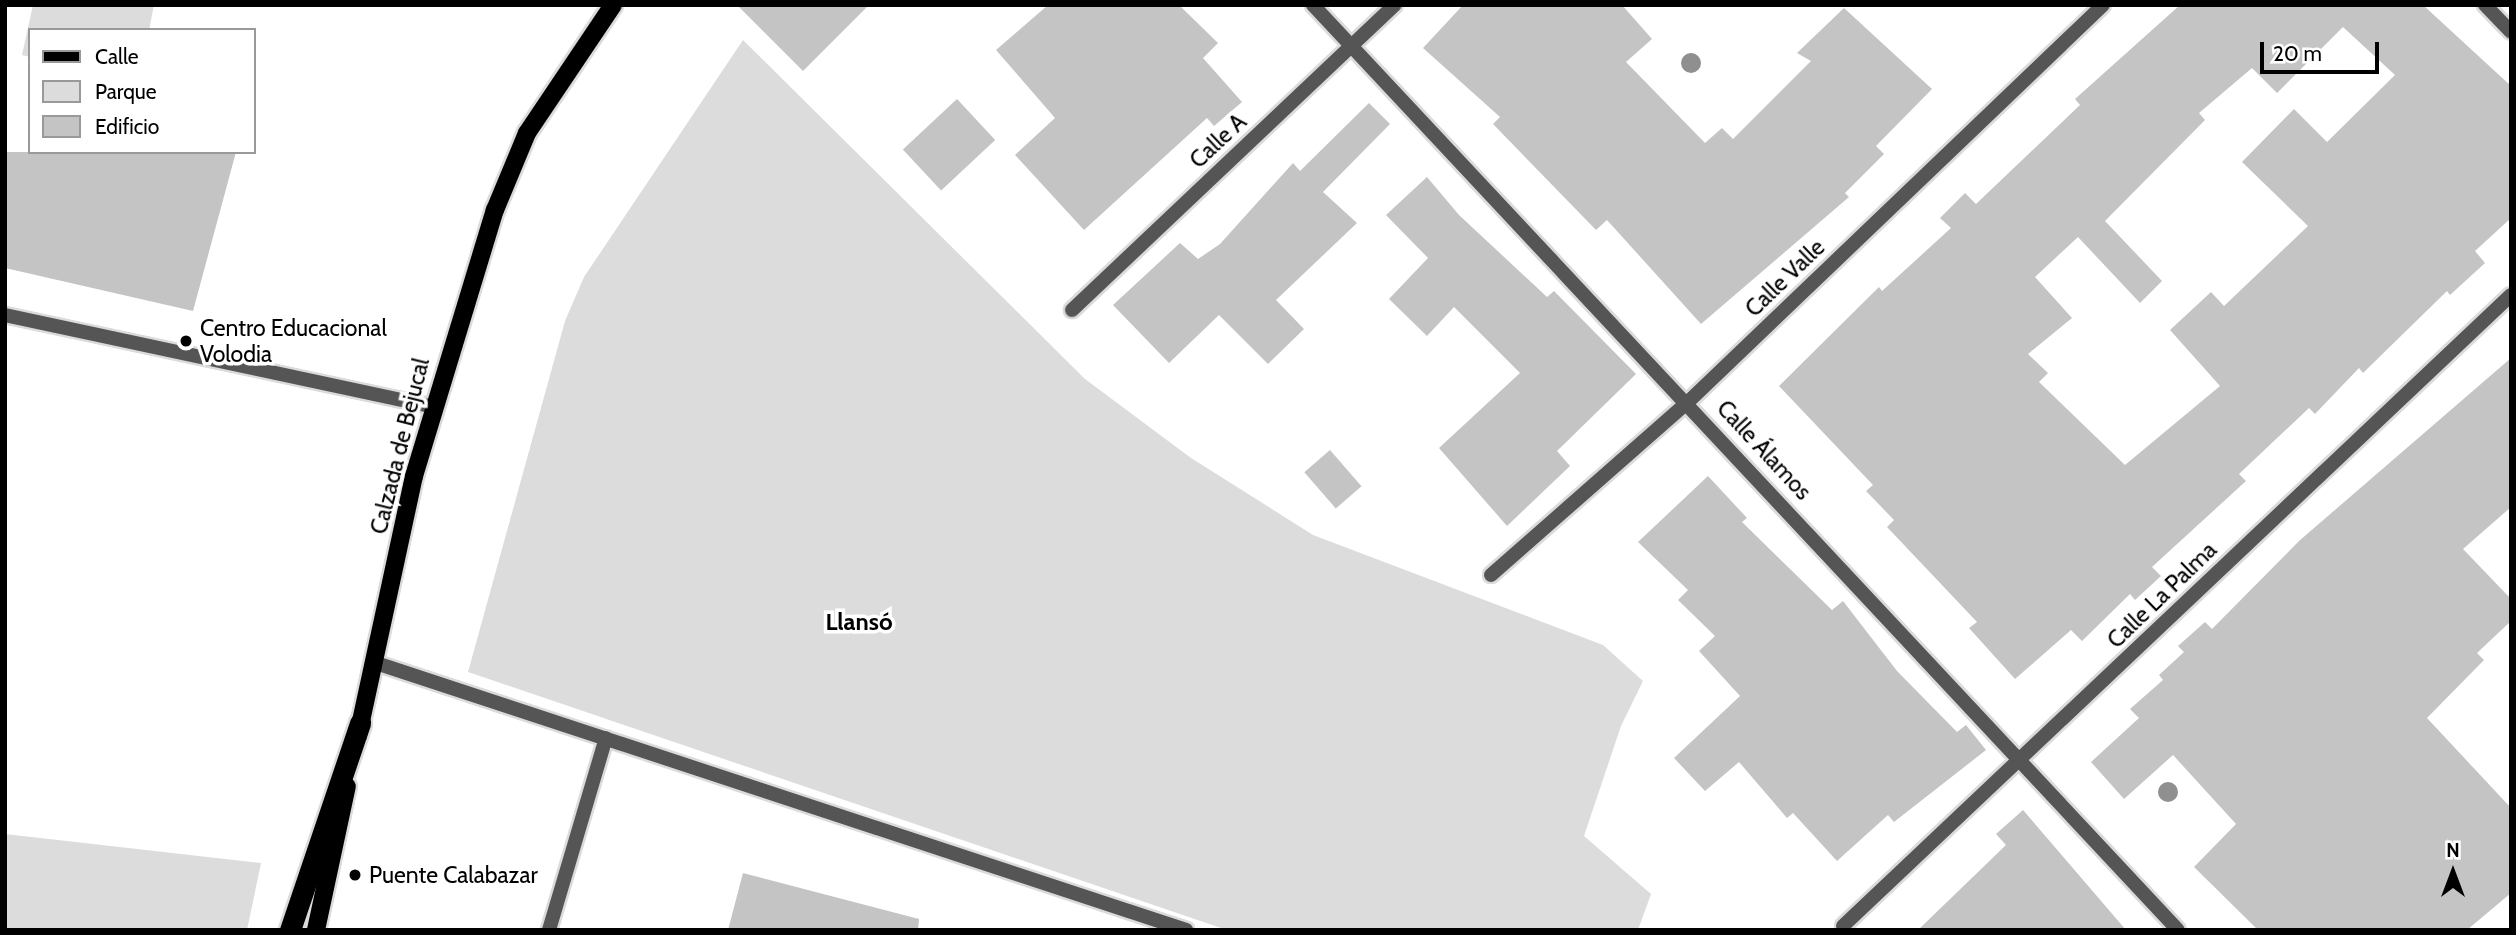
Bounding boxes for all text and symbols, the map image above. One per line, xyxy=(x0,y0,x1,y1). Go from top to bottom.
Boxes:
legend xyxy=(28,28,256,154)
scale bar xyxy=(2264,28,2383,72)
text: 20 m xyxy=(2273,41,2322,66)
text: Calle xyxy=(95,44,139,69)
text: Parque xyxy=(95,79,157,104)
street label: Calle A xyxy=(1184,108,1252,174)
text: Edificio xyxy=(95,114,159,139)
street label: Calle Valle xyxy=(1740,233,1830,323)
place label: Centro Educacional Volodia xyxy=(200,314,387,368)
marker: Centro Educacional Volodia xyxy=(178,333,194,349)
street label: Calzada de Bejucal xyxy=(365,355,435,537)
street label: Calle Álamos xyxy=(1711,395,1817,505)
street label: Calle La Palma xyxy=(2102,536,2222,654)
district label: Llansó xyxy=(825,608,893,636)
north arrow xyxy=(2418,837,2488,907)
text: N xyxy=(2446,839,2460,862)
place label: Puente Calabazar xyxy=(369,861,538,889)
marker: Puente Calabazar xyxy=(347,867,363,883)

